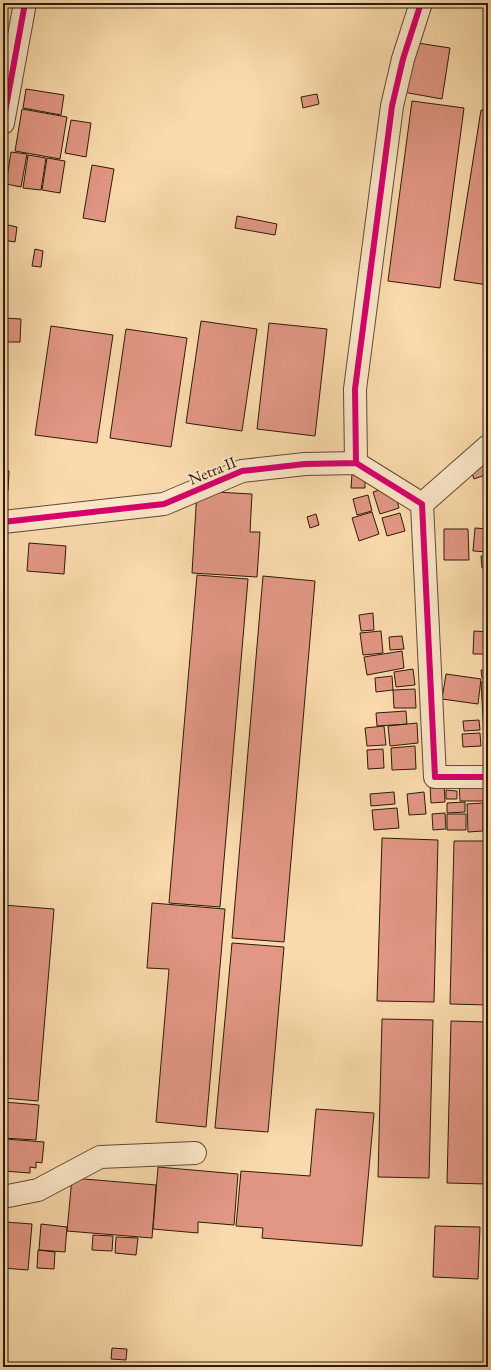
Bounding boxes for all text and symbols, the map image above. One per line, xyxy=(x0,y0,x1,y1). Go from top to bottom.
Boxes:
street label: Netra II xyxy=(185,451,240,490)

